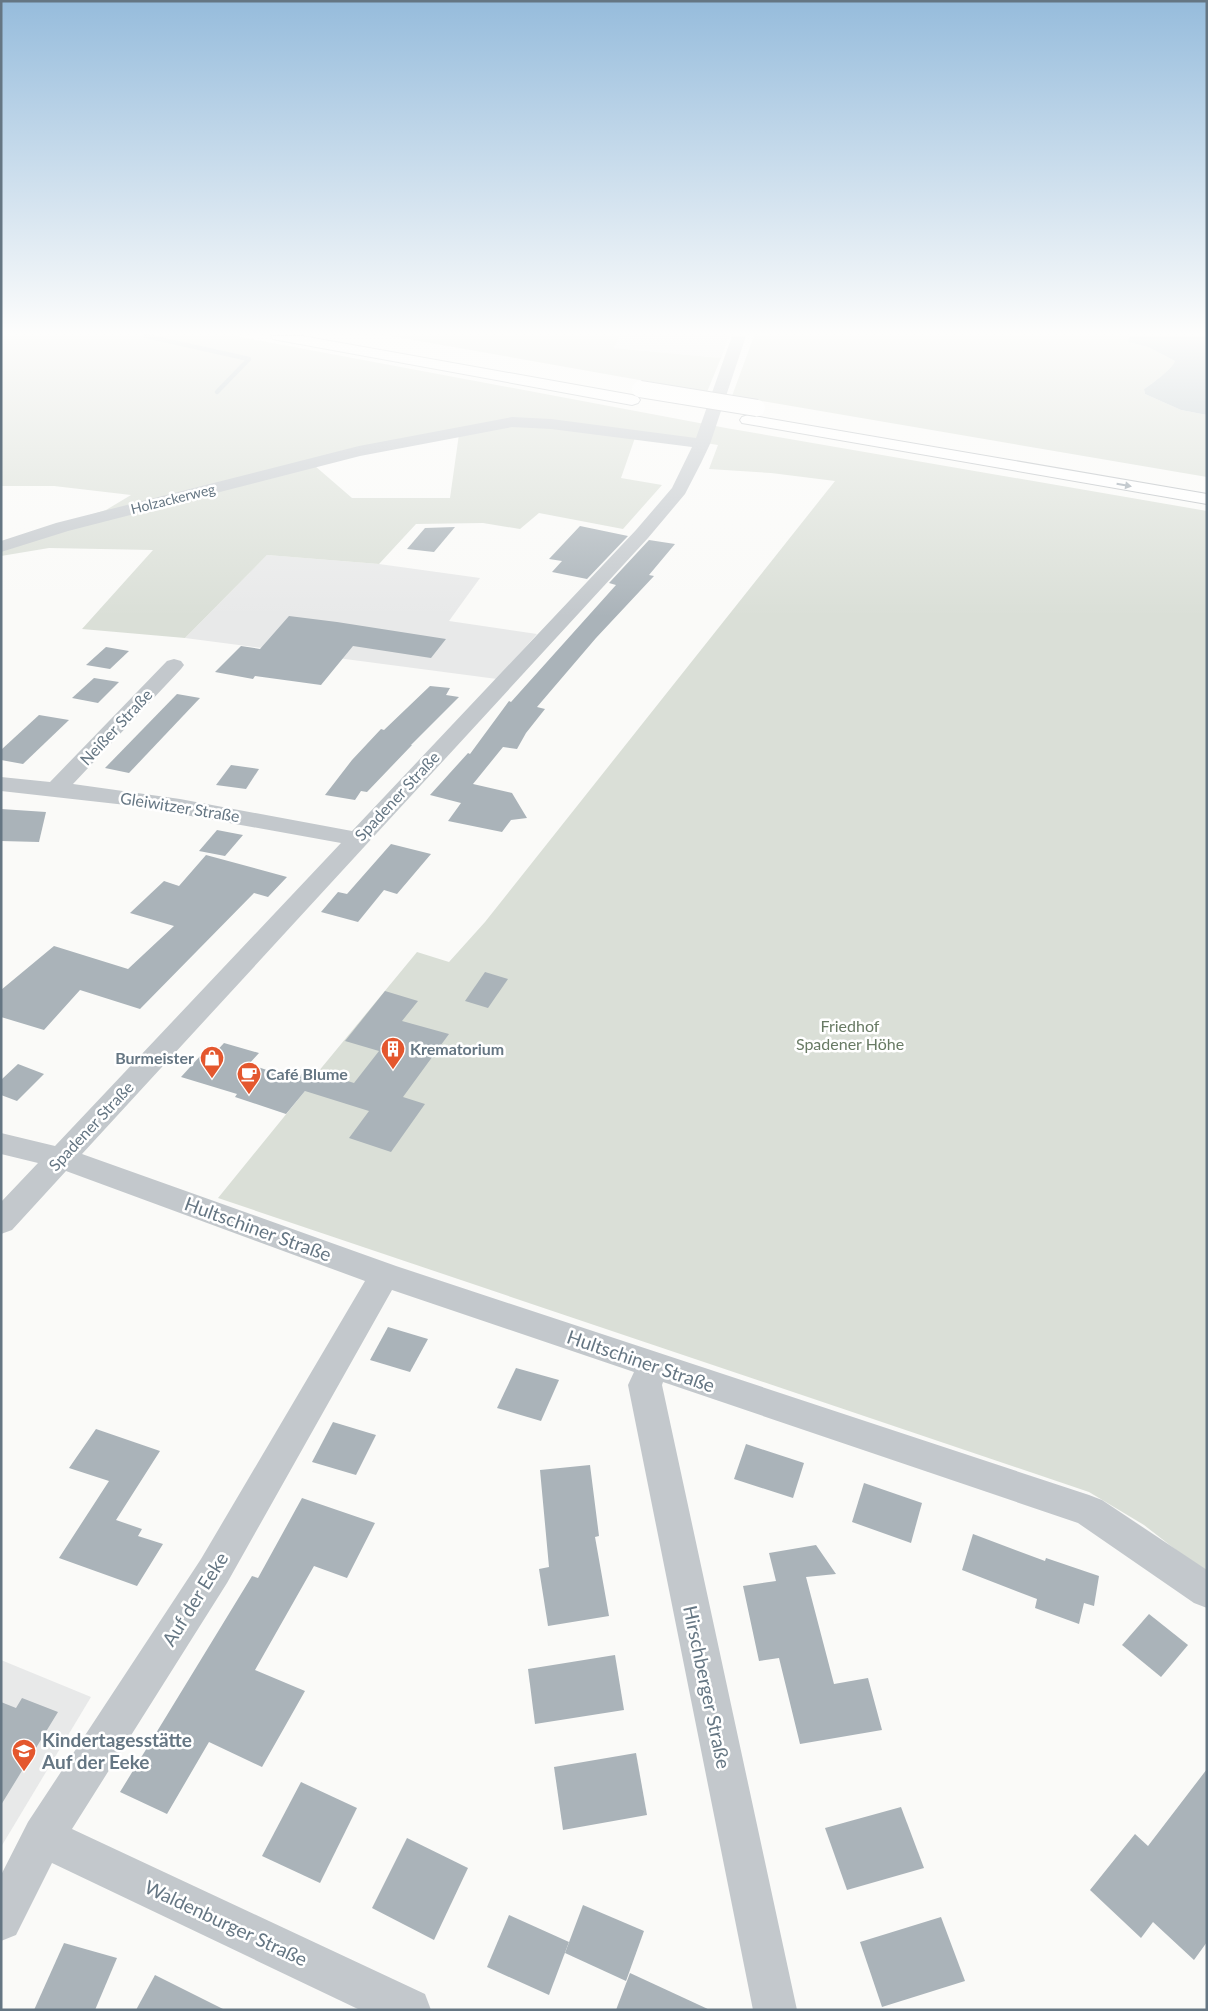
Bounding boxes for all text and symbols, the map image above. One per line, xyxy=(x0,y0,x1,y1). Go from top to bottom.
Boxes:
street label: Holzackerweg xyxy=(129,480,217,517)
one-way arrow xyxy=(1116,481,1132,489)
street label: Neißer Straße xyxy=(76,685,156,769)
street label: Spadener Straße xyxy=(350,747,443,844)
street label: Gleiwitzer Straße xyxy=(119,788,241,825)
park label: Friedhof Spadener Höhe xyxy=(796,1016,904,1053)
building icon: Krematorium xyxy=(380,1036,406,1070)
place label: Krematorium xyxy=(410,1039,504,1058)
shop icon: Burmeister xyxy=(199,1045,225,1079)
place label: Burmeister xyxy=(115,1048,194,1067)
cafe icon: Café Blume xyxy=(236,1061,262,1095)
place label: Café Blume xyxy=(266,1064,348,1083)
street label: Spadener Straße xyxy=(44,1077,137,1174)
street label: Hultschiner Straße xyxy=(182,1191,335,1266)
street label: Hultschiner Straße xyxy=(564,1324,718,1397)
street label: Auf der Eeke xyxy=(157,1548,232,1650)
street label: Hirschberger Straße xyxy=(679,1603,736,1771)
place label: Kindertagesstätte Auf der Eeke xyxy=(41,1728,192,1773)
school or university icon: Kindertagesstätte Auf der Eeke xyxy=(11,1738,37,1772)
street label: Waldenburger Straße xyxy=(141,1875,311,1970)

